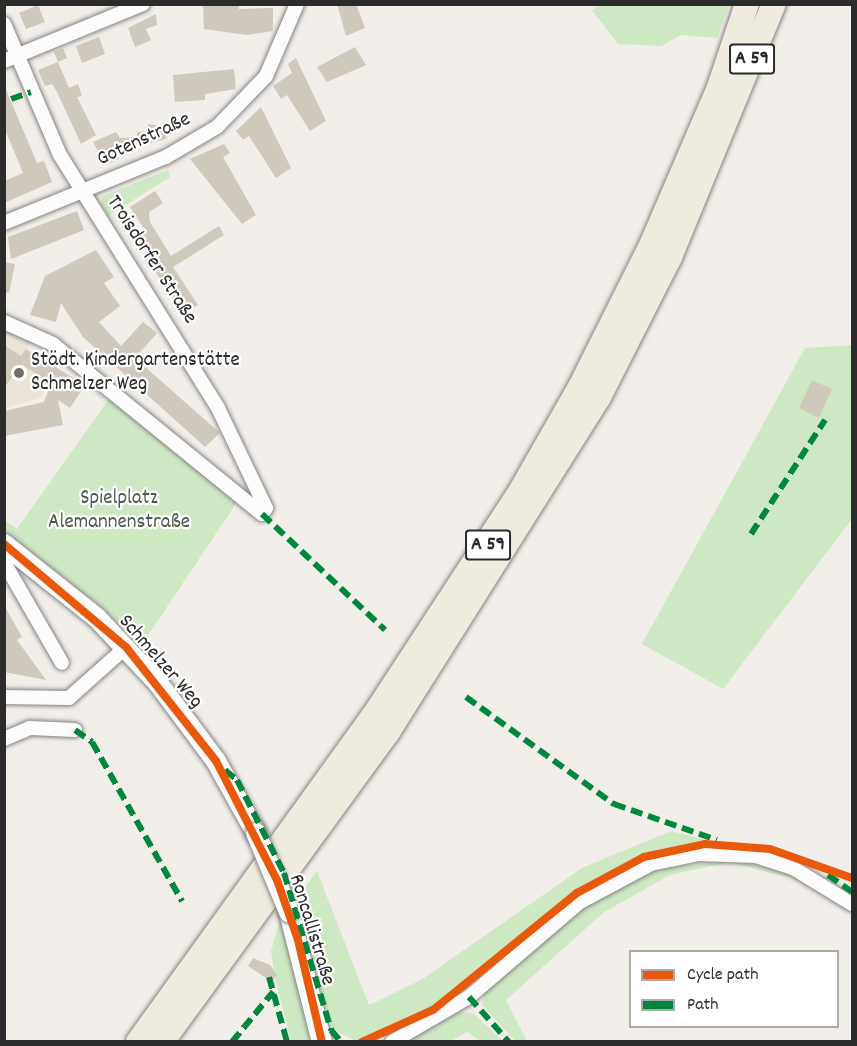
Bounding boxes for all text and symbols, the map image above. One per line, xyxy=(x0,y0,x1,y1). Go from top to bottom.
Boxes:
road number: A 59 xyxy=(728,42,776,76)
street label: Gotenstraße xyxy=(93,107,195,173)
street label: Troisdorfer Straße xyxy=(100,191,202,329)
place label: Städt. Kindergartenstätte Schmelzer Weg xyxy=(31,348,240,398)
marker: Städt. Kindergartenstätte Schmelzer Weg xyxy=(12,366,26,380)
park label: Spielplatz Alemannenstraße xyxy=(48,486,190,536)
road number: A 59 xyxy=(464,528,512,562)
street label: Schmelzer Weg xyxy=(112,610,208,714)
street label: Roncallistraße xyxy=(282,871,340,989)
legend xyxy=(629,950,839,1028)
text: Cycle path xyxy=(687,963,758,988)
text: Path xyxy=(687,993,719,1018)

